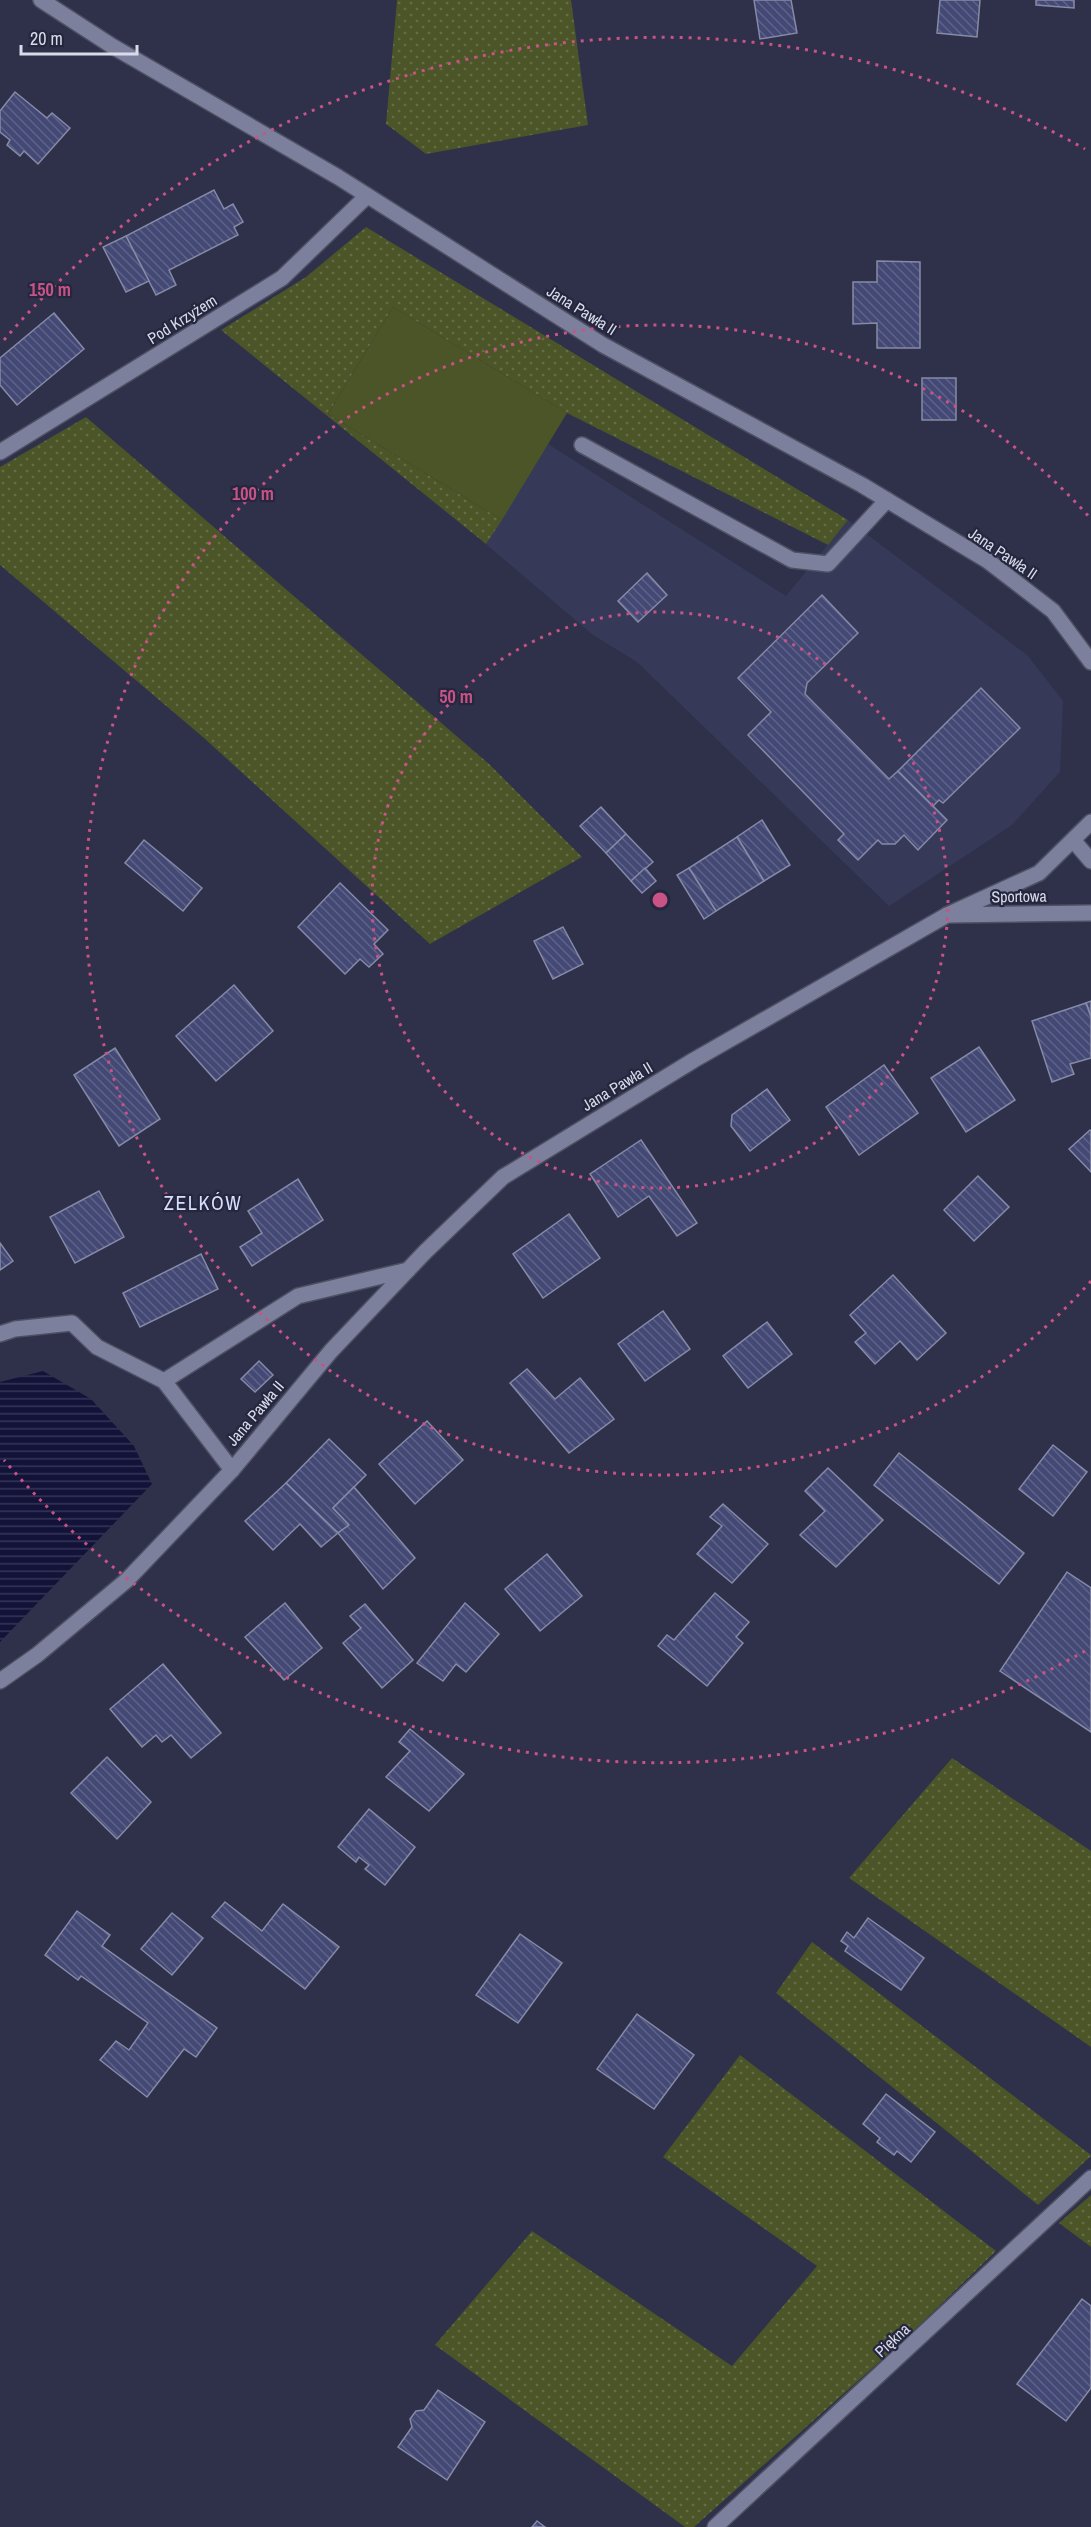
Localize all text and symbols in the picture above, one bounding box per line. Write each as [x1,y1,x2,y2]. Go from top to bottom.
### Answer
scale bar [21,18,136,56]
text: 20 m [30,26,63,51]
text: 150 m [29,277,71,302]
street label: Jana Pawła II [543,280,621,340]
street label: Pod Krzyżem [143,289,221,349]
text: 100 m [232,481,274,506]
street label: Jana Pawła II [964,522,1042,584]
text: 50 m [439,684,473,709]
street label: Sportowa [991,885,1048,907]
centre of rings [650,890,670,910]
street label: Jana Pawła II [578,1056,656,1116]
district label: ZELKÓW [164,1189,242,1216]
street label: Jana Pawła II [221,1376,289,1450]
street label: Piękna [870,2318,915,2362]

